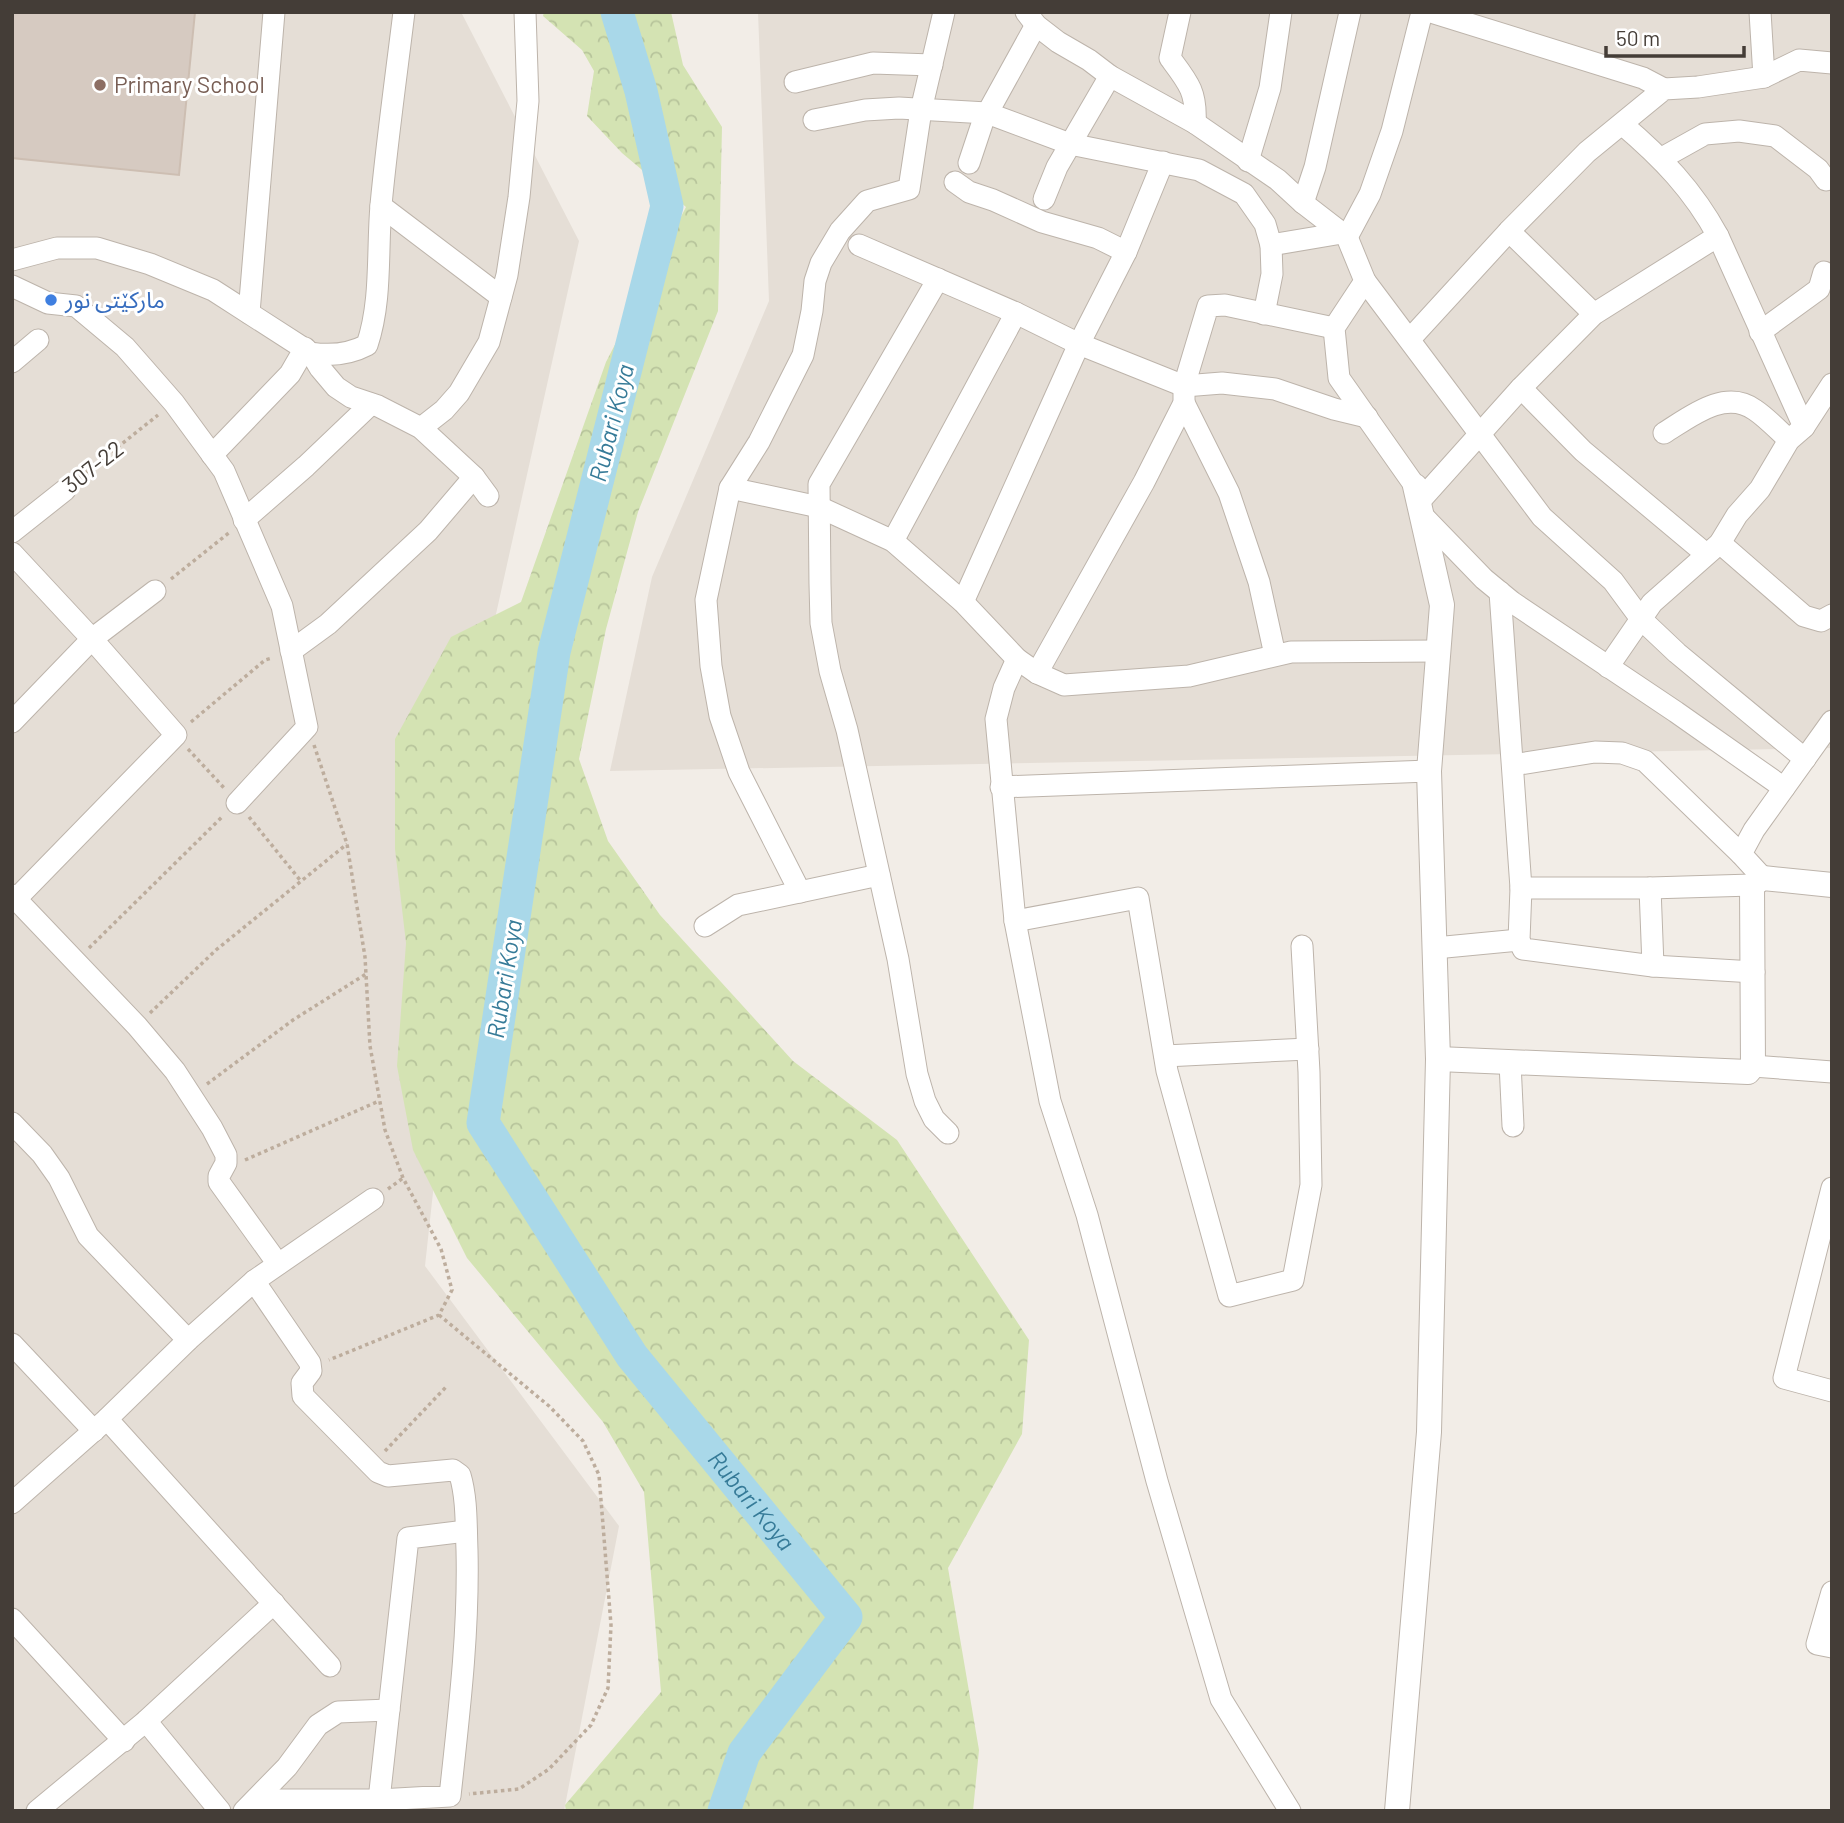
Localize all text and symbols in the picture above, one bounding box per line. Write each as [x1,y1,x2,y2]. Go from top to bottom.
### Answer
scale bar [1606,14,1744,58]
text: 50 m [1616,25,1660,50]
place label: Primary School [114,70,265,98]
marker: Primary School [92,77,108,93]
place label: مارکێتی نور [64,285,165,314]
marker: مارکێتی نور [43,292,59,308]
water label: Rubari Koya [582,361,639,484]
street label: 307-22 [56,434,128,499]
water label: Rubari Koya [480,917,527,1040]
water label: Rubari Koya [703,1444,801,1556]

